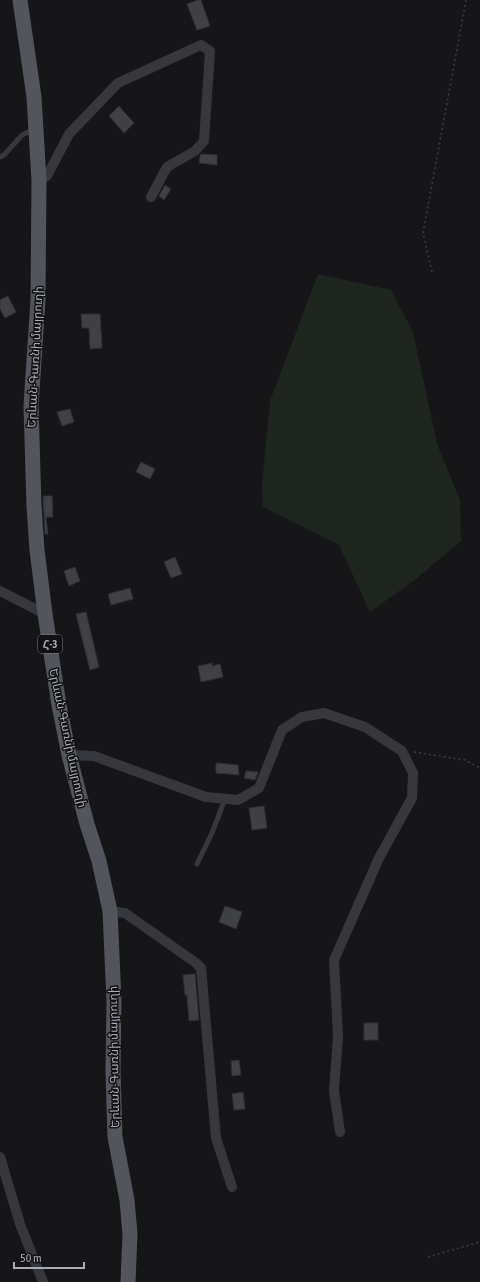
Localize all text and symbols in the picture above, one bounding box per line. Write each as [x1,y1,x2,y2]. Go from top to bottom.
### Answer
street label: Երևան-Գառնի մայրուղի [24,286,46,428]
road number: Հ-3 [38,635,62,653]
street label: Երևան-Գառնի մայրուղի [46,667,90,809]
street label: Երևան-Գառնի մայրուղի [106,986,122,1128]
scale bar [14,1244,84,1270]
text: 50 m [20,1251,42,1265]

